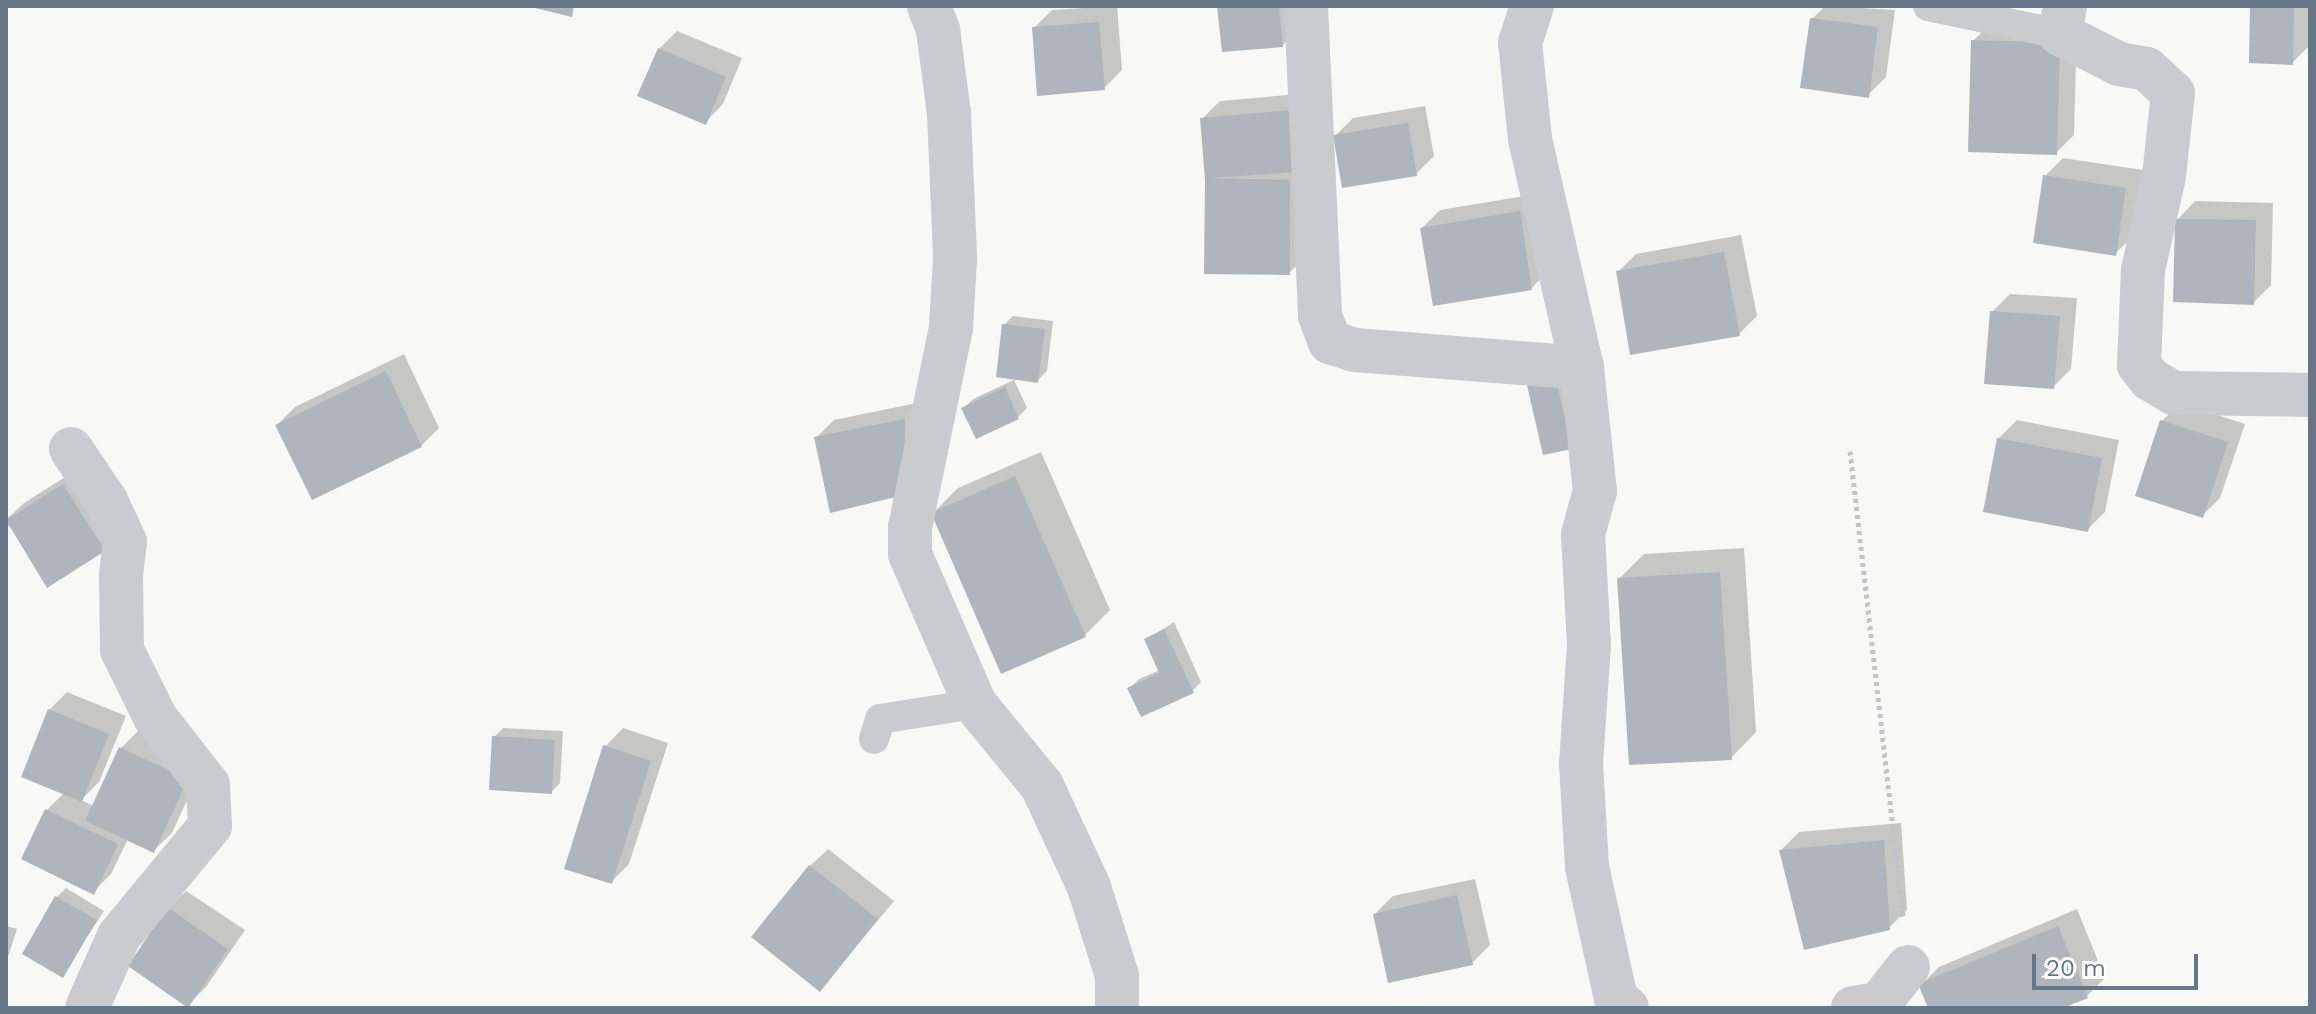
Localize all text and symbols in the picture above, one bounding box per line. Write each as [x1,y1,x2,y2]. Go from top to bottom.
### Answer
scale bar [2036,938,2202,988]
text: 20 m [2046,954,2106,982]

